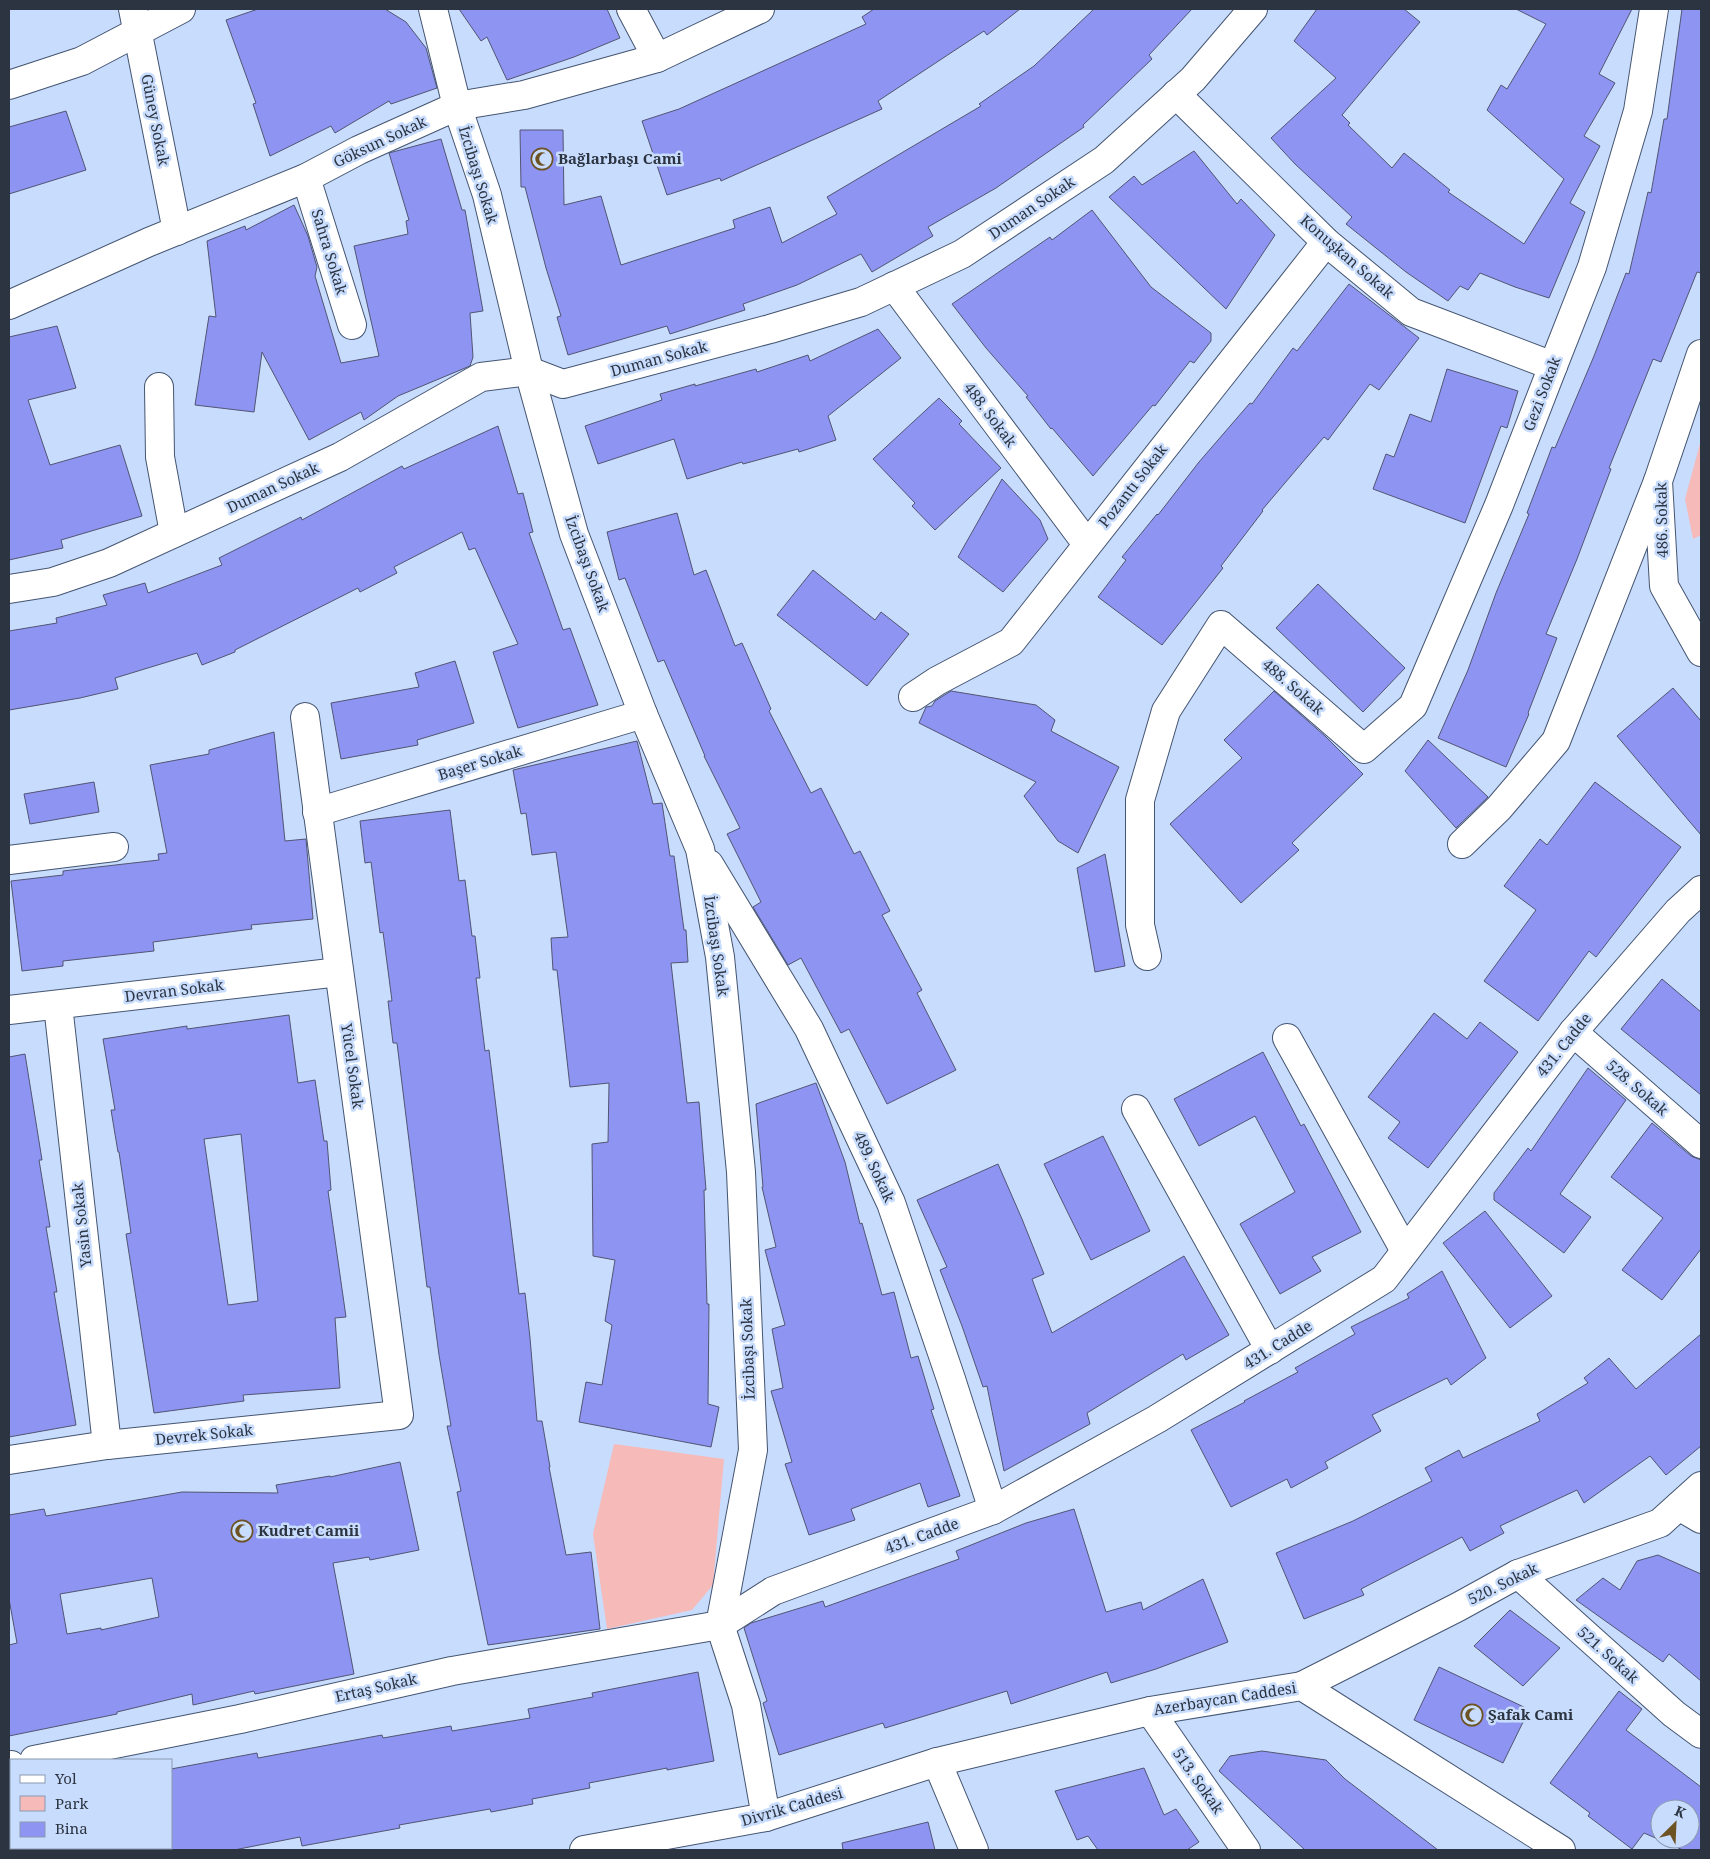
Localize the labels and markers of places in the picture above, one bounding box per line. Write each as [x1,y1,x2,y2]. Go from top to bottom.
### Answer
mosque icon: Bağlarbaşı Cami [530,147,554,171]
place label: Bağlarbaşı Cami [558,148,683,168]
mosque icon: Kudret Camii [230,1519,254,1543]
place label: Kudret Camii [258,1520,360,1540]
mosque icon: Şafak Cami [1460,1703,1484,1727]
place label: Şafak Cami [1488,1704,1574,1724]

